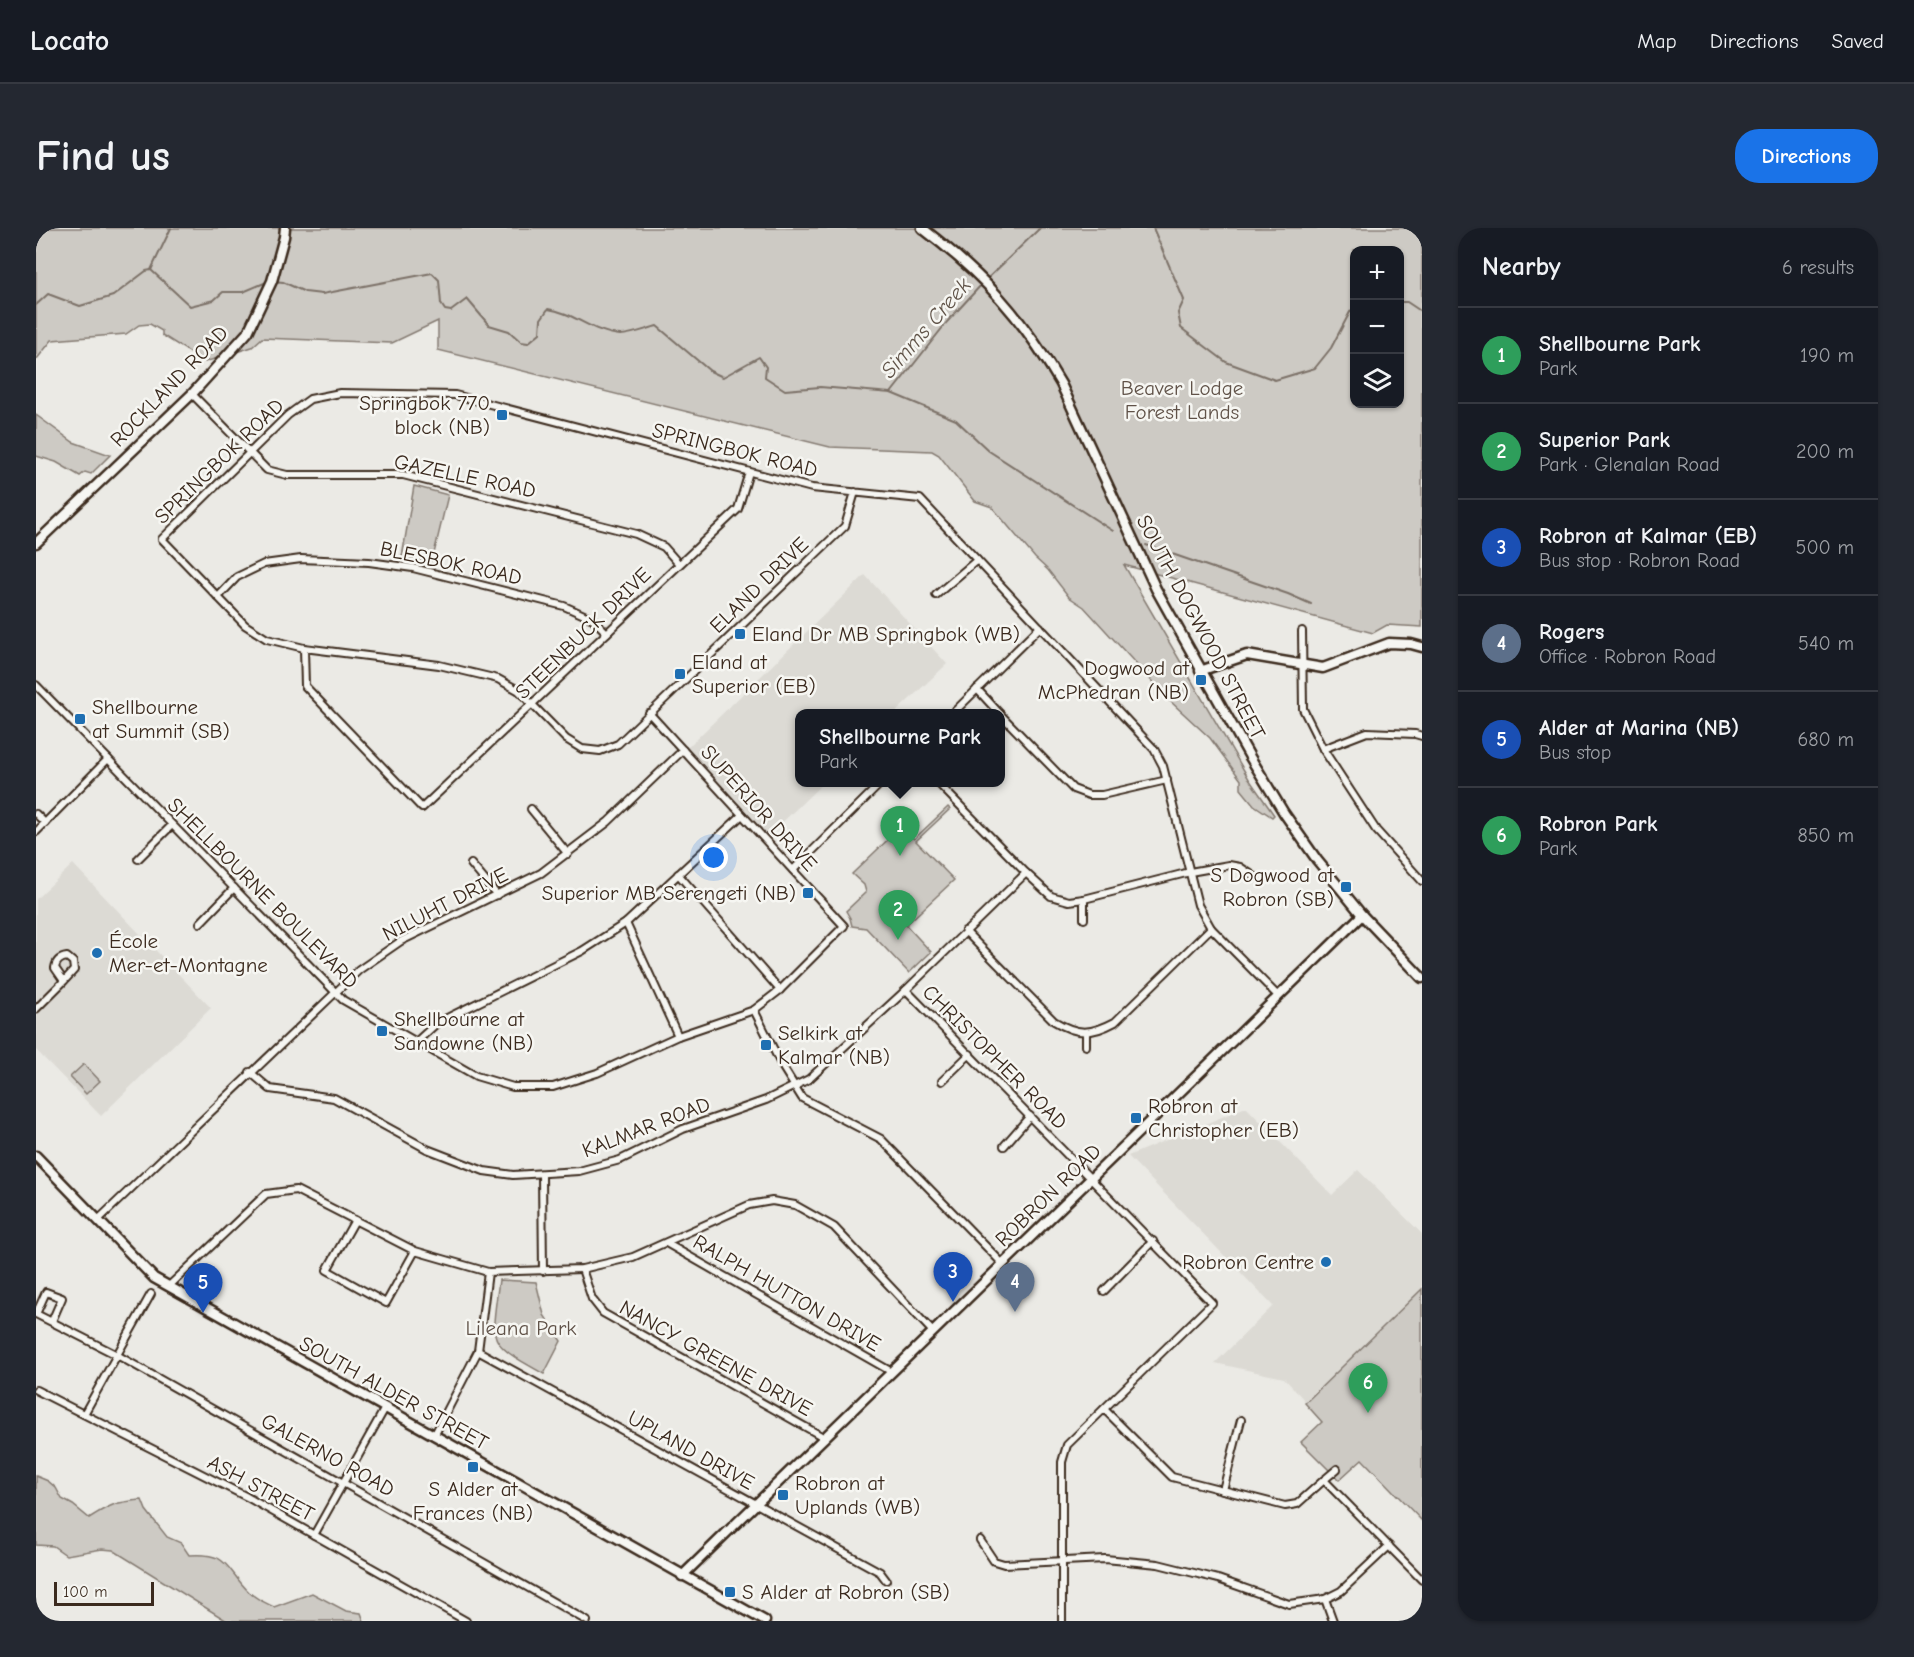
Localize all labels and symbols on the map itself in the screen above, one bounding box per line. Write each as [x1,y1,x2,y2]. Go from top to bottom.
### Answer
water label: Simms Creek [875,272,977,383]
street label: ROCKLAND ROAD [105,321,233,451]
park label: Beaver Lodge Forest Lands [1121,376,1243,424]
place label: Springbok 770 block (NB) [359,391,490,439]
street label: SPRINGBOK ROAD [150,393,288,529]
marker: Springbok 770 block (NB) [495,408,509,422]
street label: SPRINGBOK ROAD [650,418,820,482]
street label: GAZELLE ROAD [392,449,538,503]
street label: SOUTH DOGWOOD STREET [1132,511,1270,743]
street label: ELAND DRIVE [705,532,813,638]
street label: BLESBOK ROAD [378,536,524,590]
street label: STEENBUCK DRIVE [510,562,656,704]
place label: Eland Dr MB Springbok (WB) [752,622,1020,646]
marker: Eland Dr MB Springbok (WB) [733,627,747,641]
place label: Eland at Superior (EB) [692,650,816,698]
place label: Dogwood at McPhedran (NB) [1038,656,1190,704]
marker: Eland at Superior (EB) [673,667,687,681]
marker: Dogwood at McPhedran (NB) [1194,673,1208,687]
place label: Shellbourne at Summit (SB) [92,695,230,743]
marker: Shellbourne at Summit (SB) [73,712,87,726]
street label: SUPERIOR DRIVE [696,740,822,876]
street label: SHELLBOURNE BOULEVARD [163,793,363,993]
pin: 1 [880,806,920,856]
your location [699,843,728,872]
street label: NILUHT DRIVE [378,862,512,946]
place label: S Dogwood at Robron (SB) [1211,863,1335,911]
marker: S Dogwood at Robron (SB) [1339,880,1353,894]
place label: Superior MB Serengeti (NB) [542,881,796,905]
marker: Superior MB Serengeti (NB) [801,886,815,900]
pin: 2 [878,890,918,940]
place label: École Mer-et-Montagne [109,929,268,977]
marker: École Mer-et-Montagne [90,946,104,960]
street label: CHRISTOPHER ROAD [918,980,1072,1134]
place label: Shellbourne at Sandowne (NB) [394,1007,533,1055]
place label: Selkirk at Kalmar (NB) [778,1021,890,1069]
marker: Shellbourne at Sandowne (NB) [375,1024,389,1038]
marker: Selkirk at Kalmar (NB) [759,1038,773,1052]
street label: KALMAR ROAD [579,1092,713,1162]
place label: Robron at Christopher (EB) [1148,1094,1299,1142]
marker: Robron at Christopher (EB) [1129,1111,1143,1125]
street label: ROBRON ROAD [990,1139,1106,1251]
street label: RALPH HUTTON DRIVE [689,1230,885,1356]
place label: Robron Centre [1182,1250,1314,1274]
pin: 3 [934,1252,972,1302]
marker: Robron Centre [1319,1255,1333,1269]
pin: 4 [996,1262,1034,1312]
pin: 5 [184,1264,222,1313]
street label: NANCY GREENE DRIVE [616,1295,816,1421]
park label: Lileana Park [466,1316,576,1340]
street label: SOUTH ALDER STREET [295,1331,493,1455]
pin: 6 [1348,1364,1388,1413]
street label: UPLAND DRIVE [624,1405,758,1495]
street label: GALERNO ROAD [257,1408,399,1502]
street label: ASH STREET [204,1450,318,1526]
marker: S Alder at Frances (NB) [466,1460,480,1474]
place label: Robron at Uplands (WB) [795,1471,920,1519]
place label: S Alder at Frances (NB) [413,1477,533,1525]
marker: Robron at Uplands (WB) [776,1488,790,1502]
scale bar [54,1579,154,1606]
place label: S Alder at Robron (SB) [742,1580,950,1604]
marker: S Alder at Robron (SB) [723,1585,737,1599]

